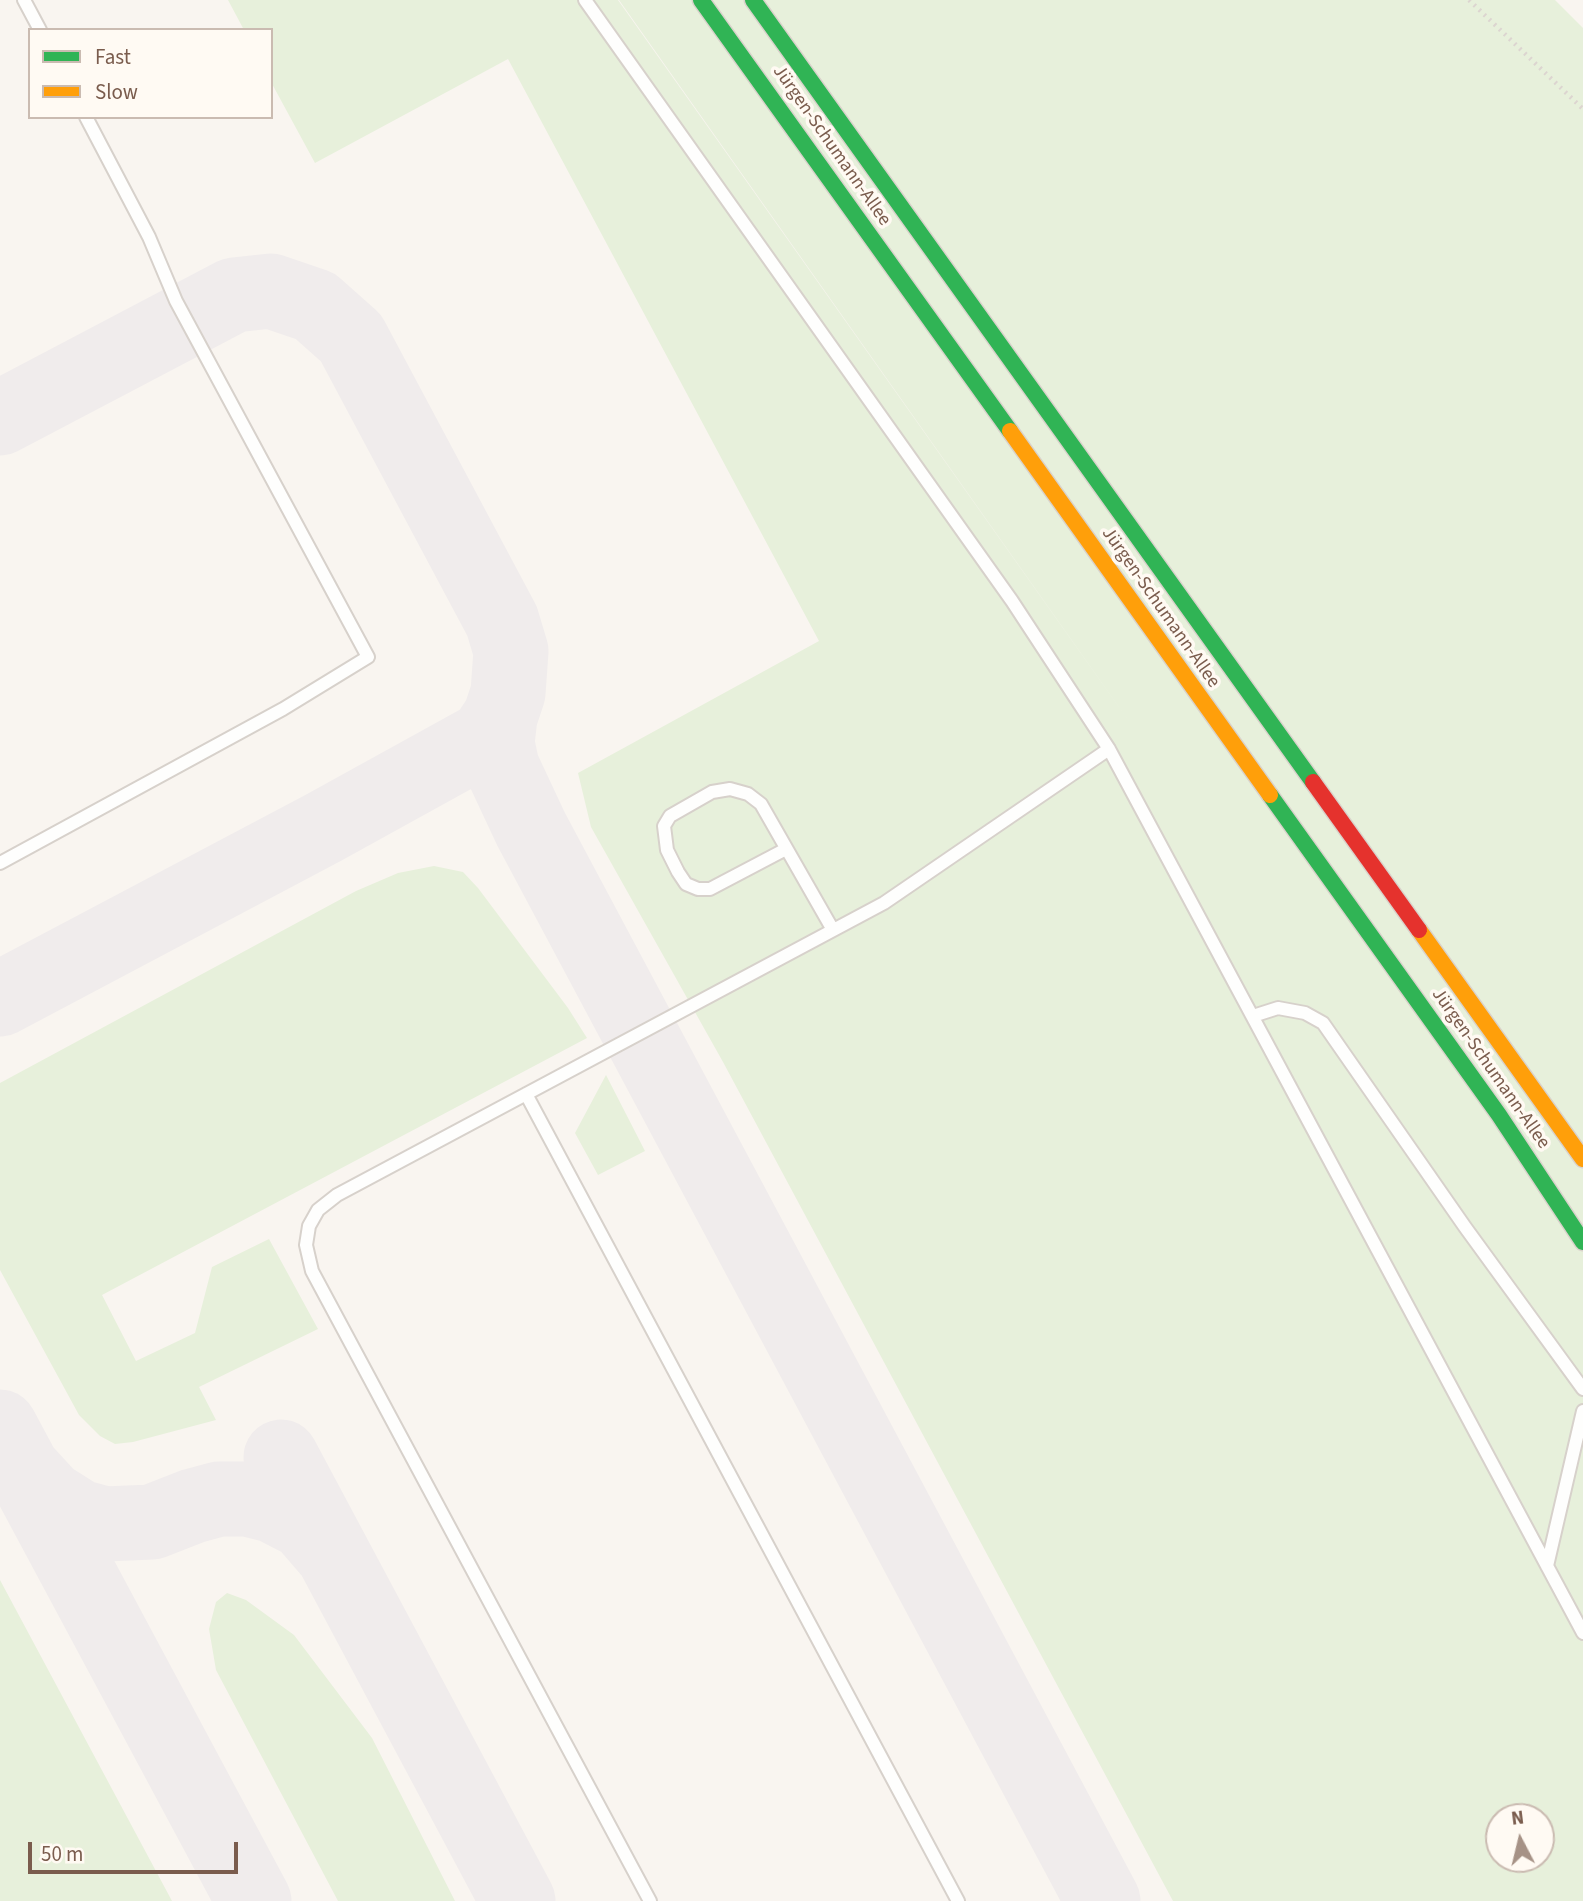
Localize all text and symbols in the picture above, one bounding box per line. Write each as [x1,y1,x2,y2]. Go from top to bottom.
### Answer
legend [28,28,273,119]
text: Fast [95,42,131,72]
street label: Jürgen-Schumann-Allee [767,61,895,231]
text: Slow [95,77,138,107]
street label: Jürgen-Schumann-Allee [1096,523,1224,693]
street label: Jürgen-Schumann-Allee [1426,984,1554,1154]
north arrow [1485,1803,1555,1873]
text: N [1510,1804,1526,1833]
scale bar [32,1828,242,1872]
text: 50 m [41,1839,83,1869]

